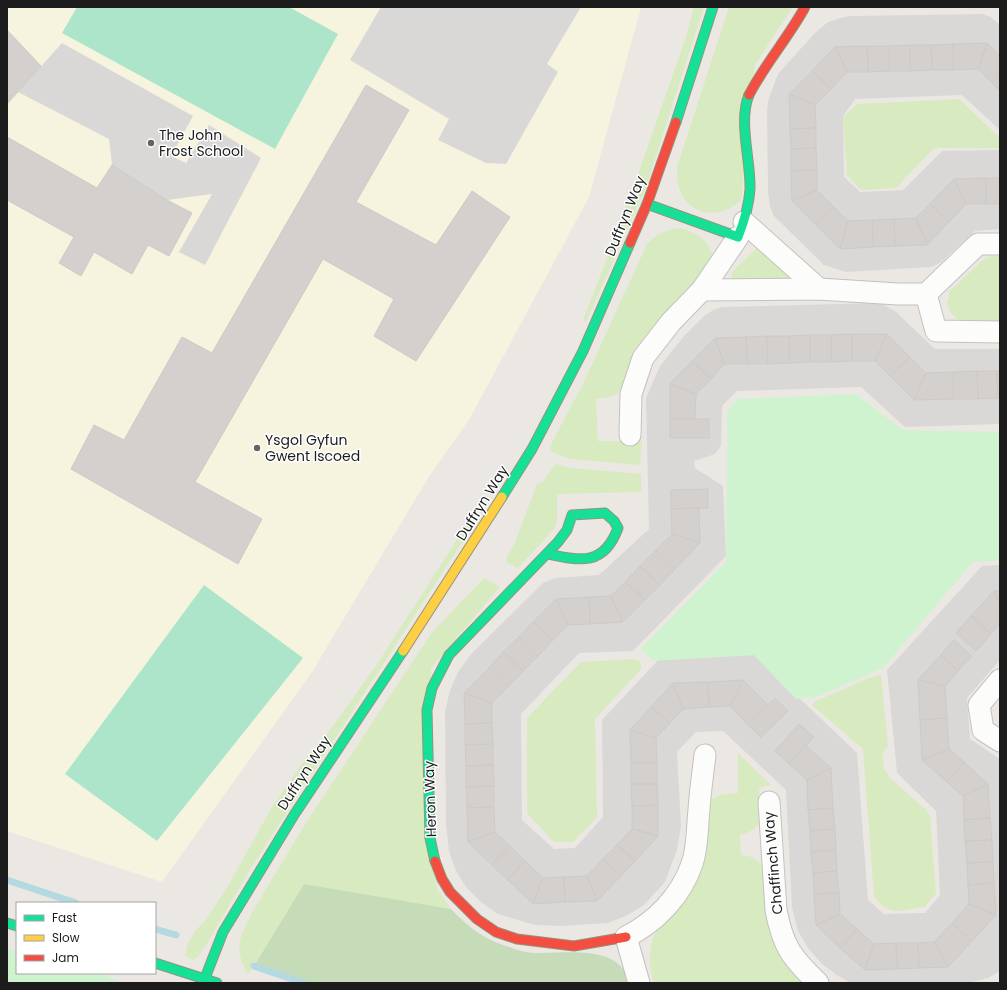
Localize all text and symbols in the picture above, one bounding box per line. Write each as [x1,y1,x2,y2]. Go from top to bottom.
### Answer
place label: The John Frost School [159,125,243,161]
marker: The John Frost School [146,138,156,148]
street label: Duffryn Way [600,173,650,259]
place label: Ysgol Gyfun Gwent Iscoed [265,430,360,466]
marker: Ysgol Gyfun Gwent Iscoed [252,443,262,453]
street label: Duffryn Way [451,462,513,544]
street label: Duffryn Way [272,732,336,814]
street label: Heron Way [419,760,441,837]
street label: Chaffinch Way [759,811,787,915]
legend [16,902,156,974]
text: Fast [52,909,77,926]
text: Slow [52,929,80,946]
text: Jam [52,949,79,966]

